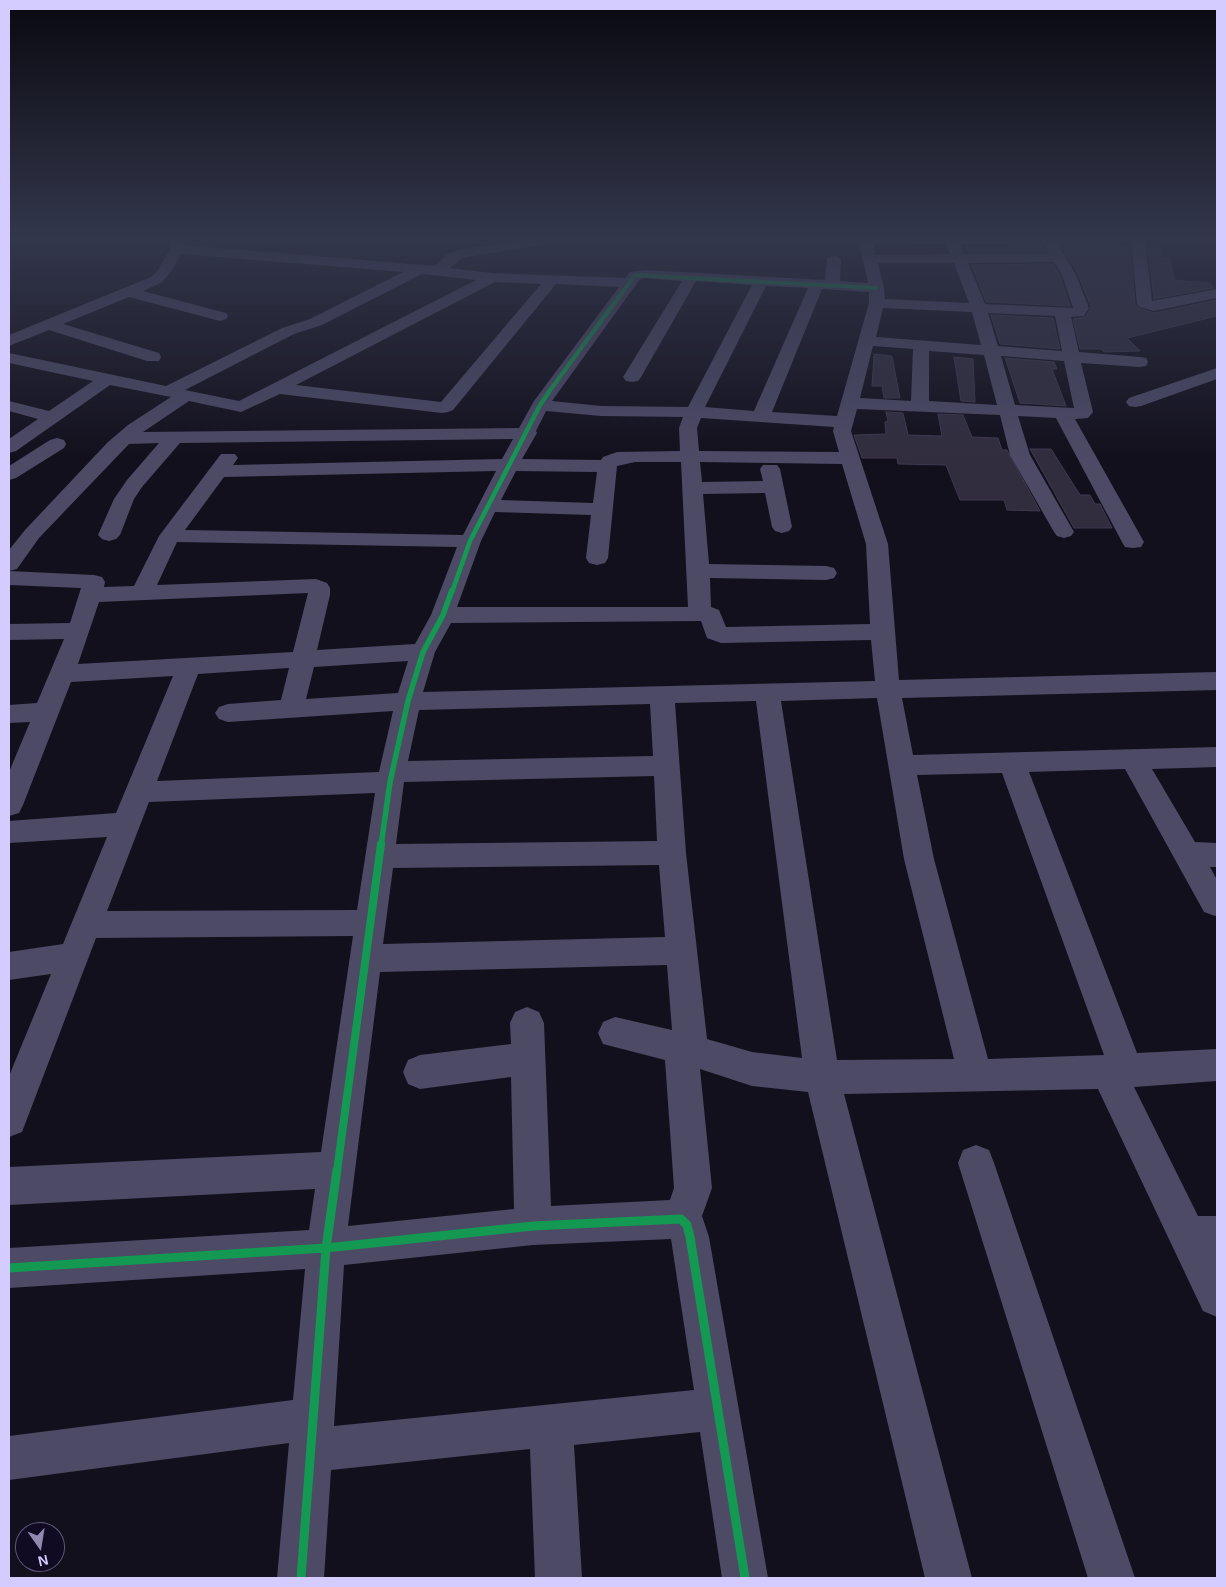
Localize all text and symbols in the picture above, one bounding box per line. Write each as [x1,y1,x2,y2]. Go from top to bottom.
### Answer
north arrow [15,1522,65,1572]
text: N [36,1552,50,1570]

